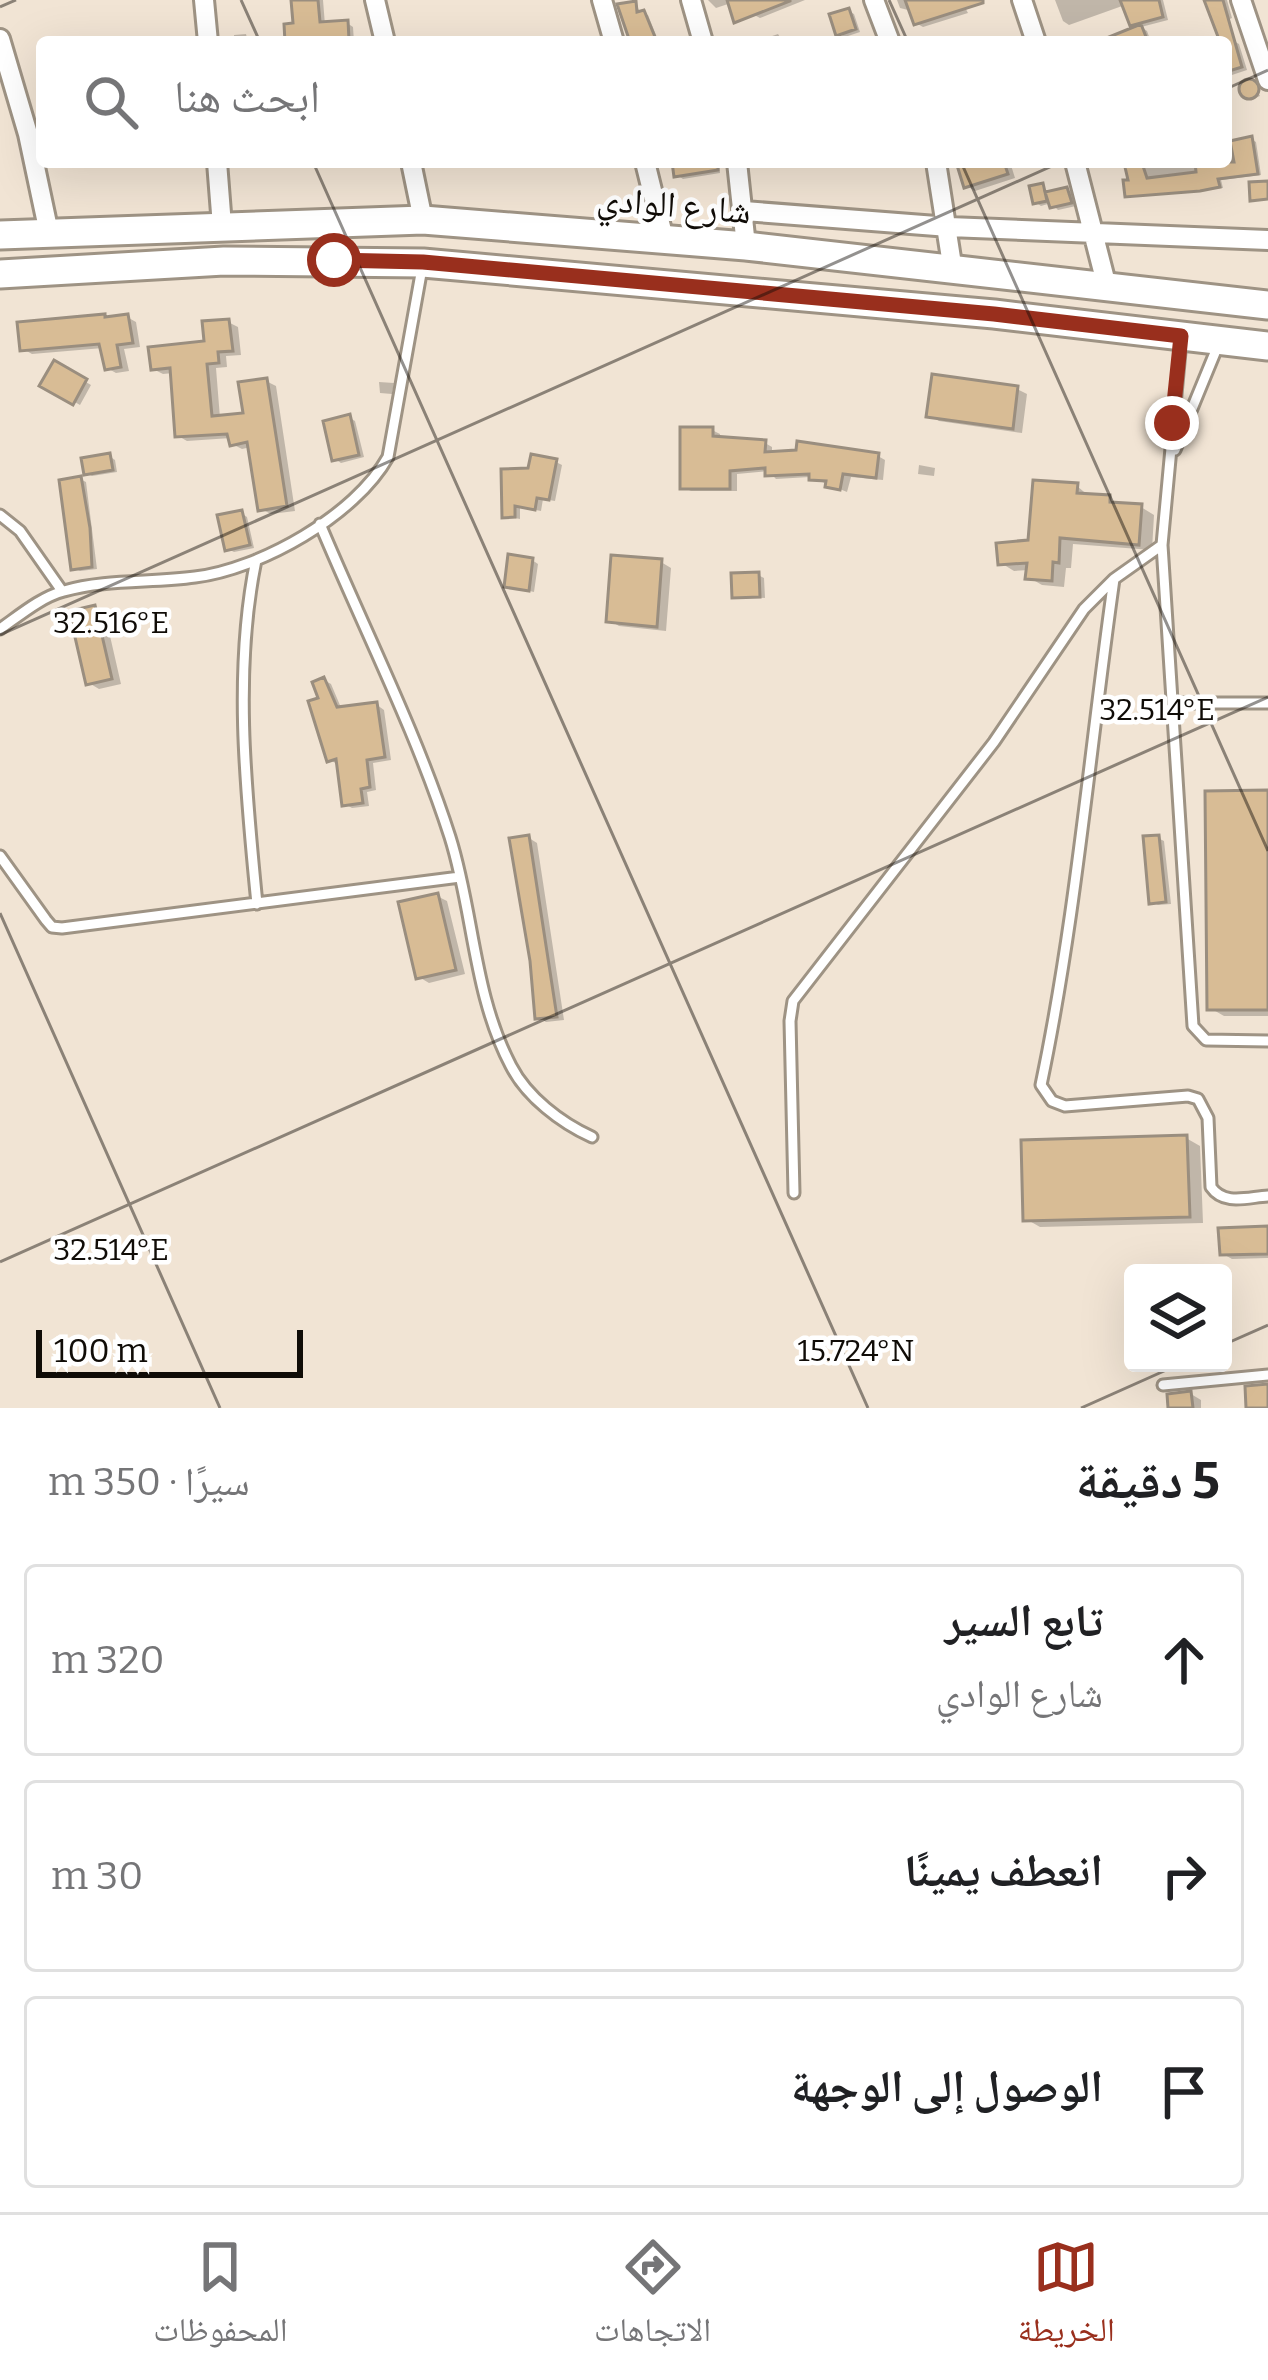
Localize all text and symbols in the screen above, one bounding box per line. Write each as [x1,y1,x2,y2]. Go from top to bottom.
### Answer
search box [36,36,1232,168]
icon: search [78,69,144,135]
text: ابحث هنا [174,70,320,124]
street label: شارع الوادي [595,176,753,240]
route start [307,233,361,287]
route end [1145,396,1199,450]
text: 32.516°E [53,605,169,641]
text: 32.514°E [1099,692,1215,728]
text: 32.514°E [53,1232,169,1268]
map controls [1124,1264,1232,1372]
button: layers [1124,1264,1232,1372]
scale bar [36,1324,303,1377]
text: 100 m [54,1331,148,1371]
text: 15.724°N [798,1333,914,1369]
text: 5 دقيقة [1076,1450,1220,1512]
text: سيرًا · 350 m [48,1459,250,1505]
text: تابع السير [945,1594,1103,1648]
icon: ahead [1151,1627,1217,1693]
text: 320 m [51,1637,164,1683]
text: شارع الوادي [936,1671,1103,1717]
icon: right [1151,1843,1217,1909]
text: انعطف يمينًا [904,1844,1103,1898]
text: 30 m [51,1853,143,1899]
icon: arrive [1151,2059,1217,2125]
text: الوصول إلى الوجهة [791,2060,1103,2114]
tab: المحفوظات [153,2234,288,2362]
tab: الاتجاهات [594,2234,711,2362]
tab: الخريطة [1018,2234,1115,2362]

